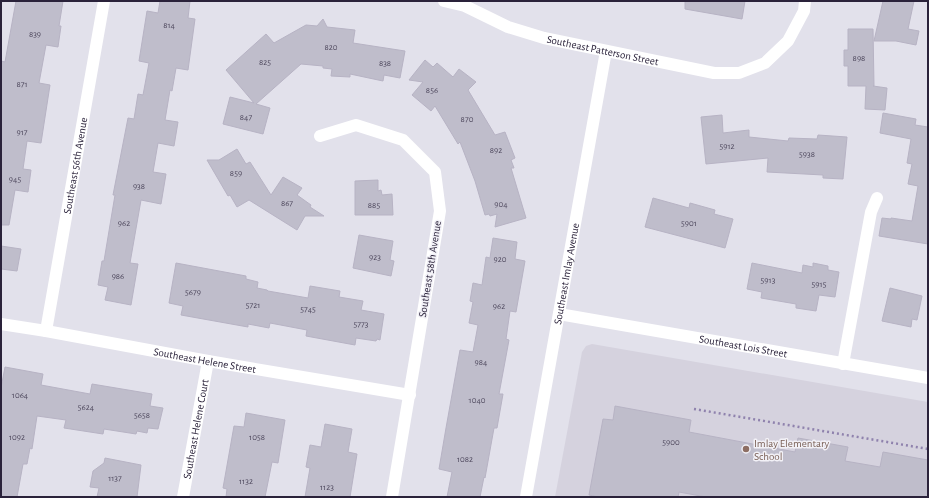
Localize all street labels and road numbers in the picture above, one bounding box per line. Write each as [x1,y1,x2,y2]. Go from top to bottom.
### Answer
street label: Southeast Patterson Street [546,33,660,67]
street label: Southeast 56th Avenue [61,116,89,215]
street label: Southeast 58th Avenue [417,220,443,318]
street label: Southeast Imlay Avenue [552,222,581,325]
street label: Southeast Lois Street [698,333,789,359]
street label: Southeast Helene Street [153,346,257,375]
street label: Southeast Helene Court [181,378,210,480]

